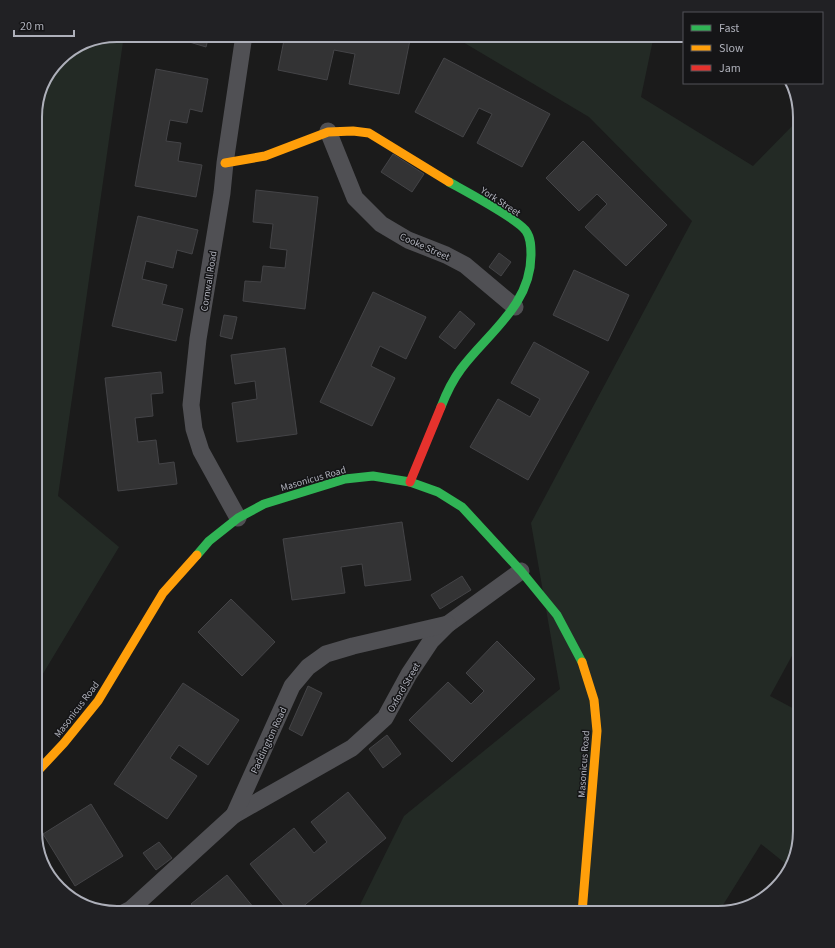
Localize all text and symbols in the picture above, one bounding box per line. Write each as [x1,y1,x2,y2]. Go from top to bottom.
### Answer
scale bar [14,12,74,38]
legend [683,12,823,84]
text: 20 m [20,18,44,35]
text: Fast [719,20,739,37]
text: Slow [719,40,744,57]
text: Jam [719,60,741,77]
street label: York Street [477,183,524,220]
street label: Cooke Street [397,230,452,264]
street label: Cornwall Road [197,250,221,312]
street label: Masonicus Road [279,463,348,495]
street label: Oxford Street [384,660,424,715]
street label: Masonicus Road [51,678,103,741]
street label: Paddington Road [247,705,290,776]
street label: Masonicus Road [575,730,593,798]

